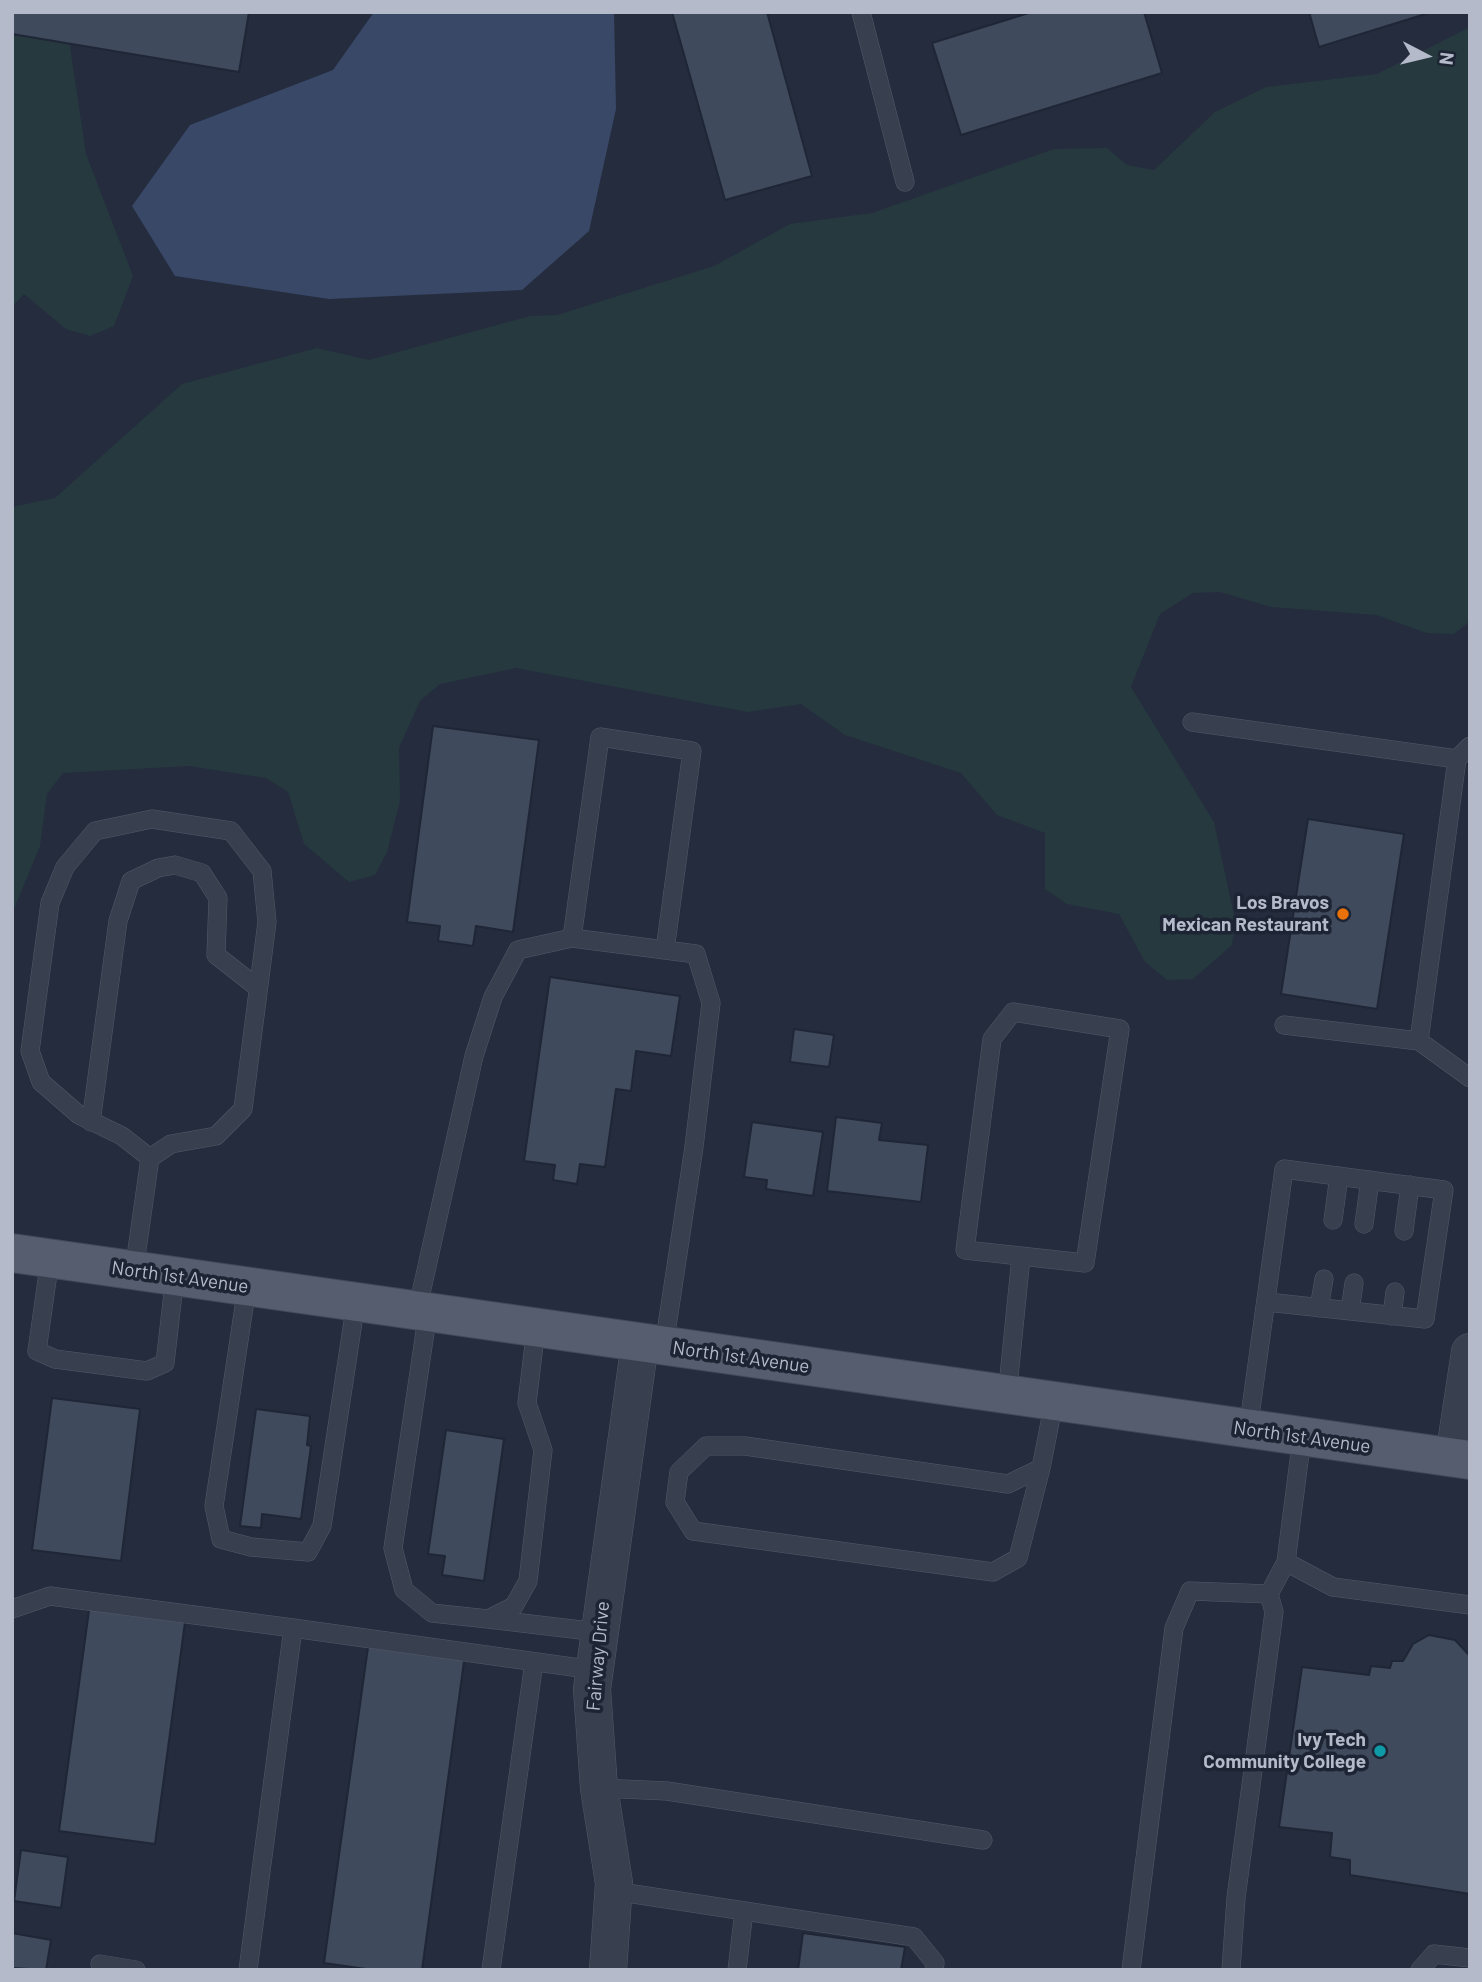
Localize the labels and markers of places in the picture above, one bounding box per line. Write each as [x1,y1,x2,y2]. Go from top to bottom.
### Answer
place label: Los Bravos Mexican Restaurant [1162,892,1329,936]
marker: Los Bravos Mexican Restaurant [1335,906,1351,922]
place label: Ivy Tech Community College [1203,1729,1366,1773]
marker: Ivy Tech Community College [1372,1743,1388,1759]

